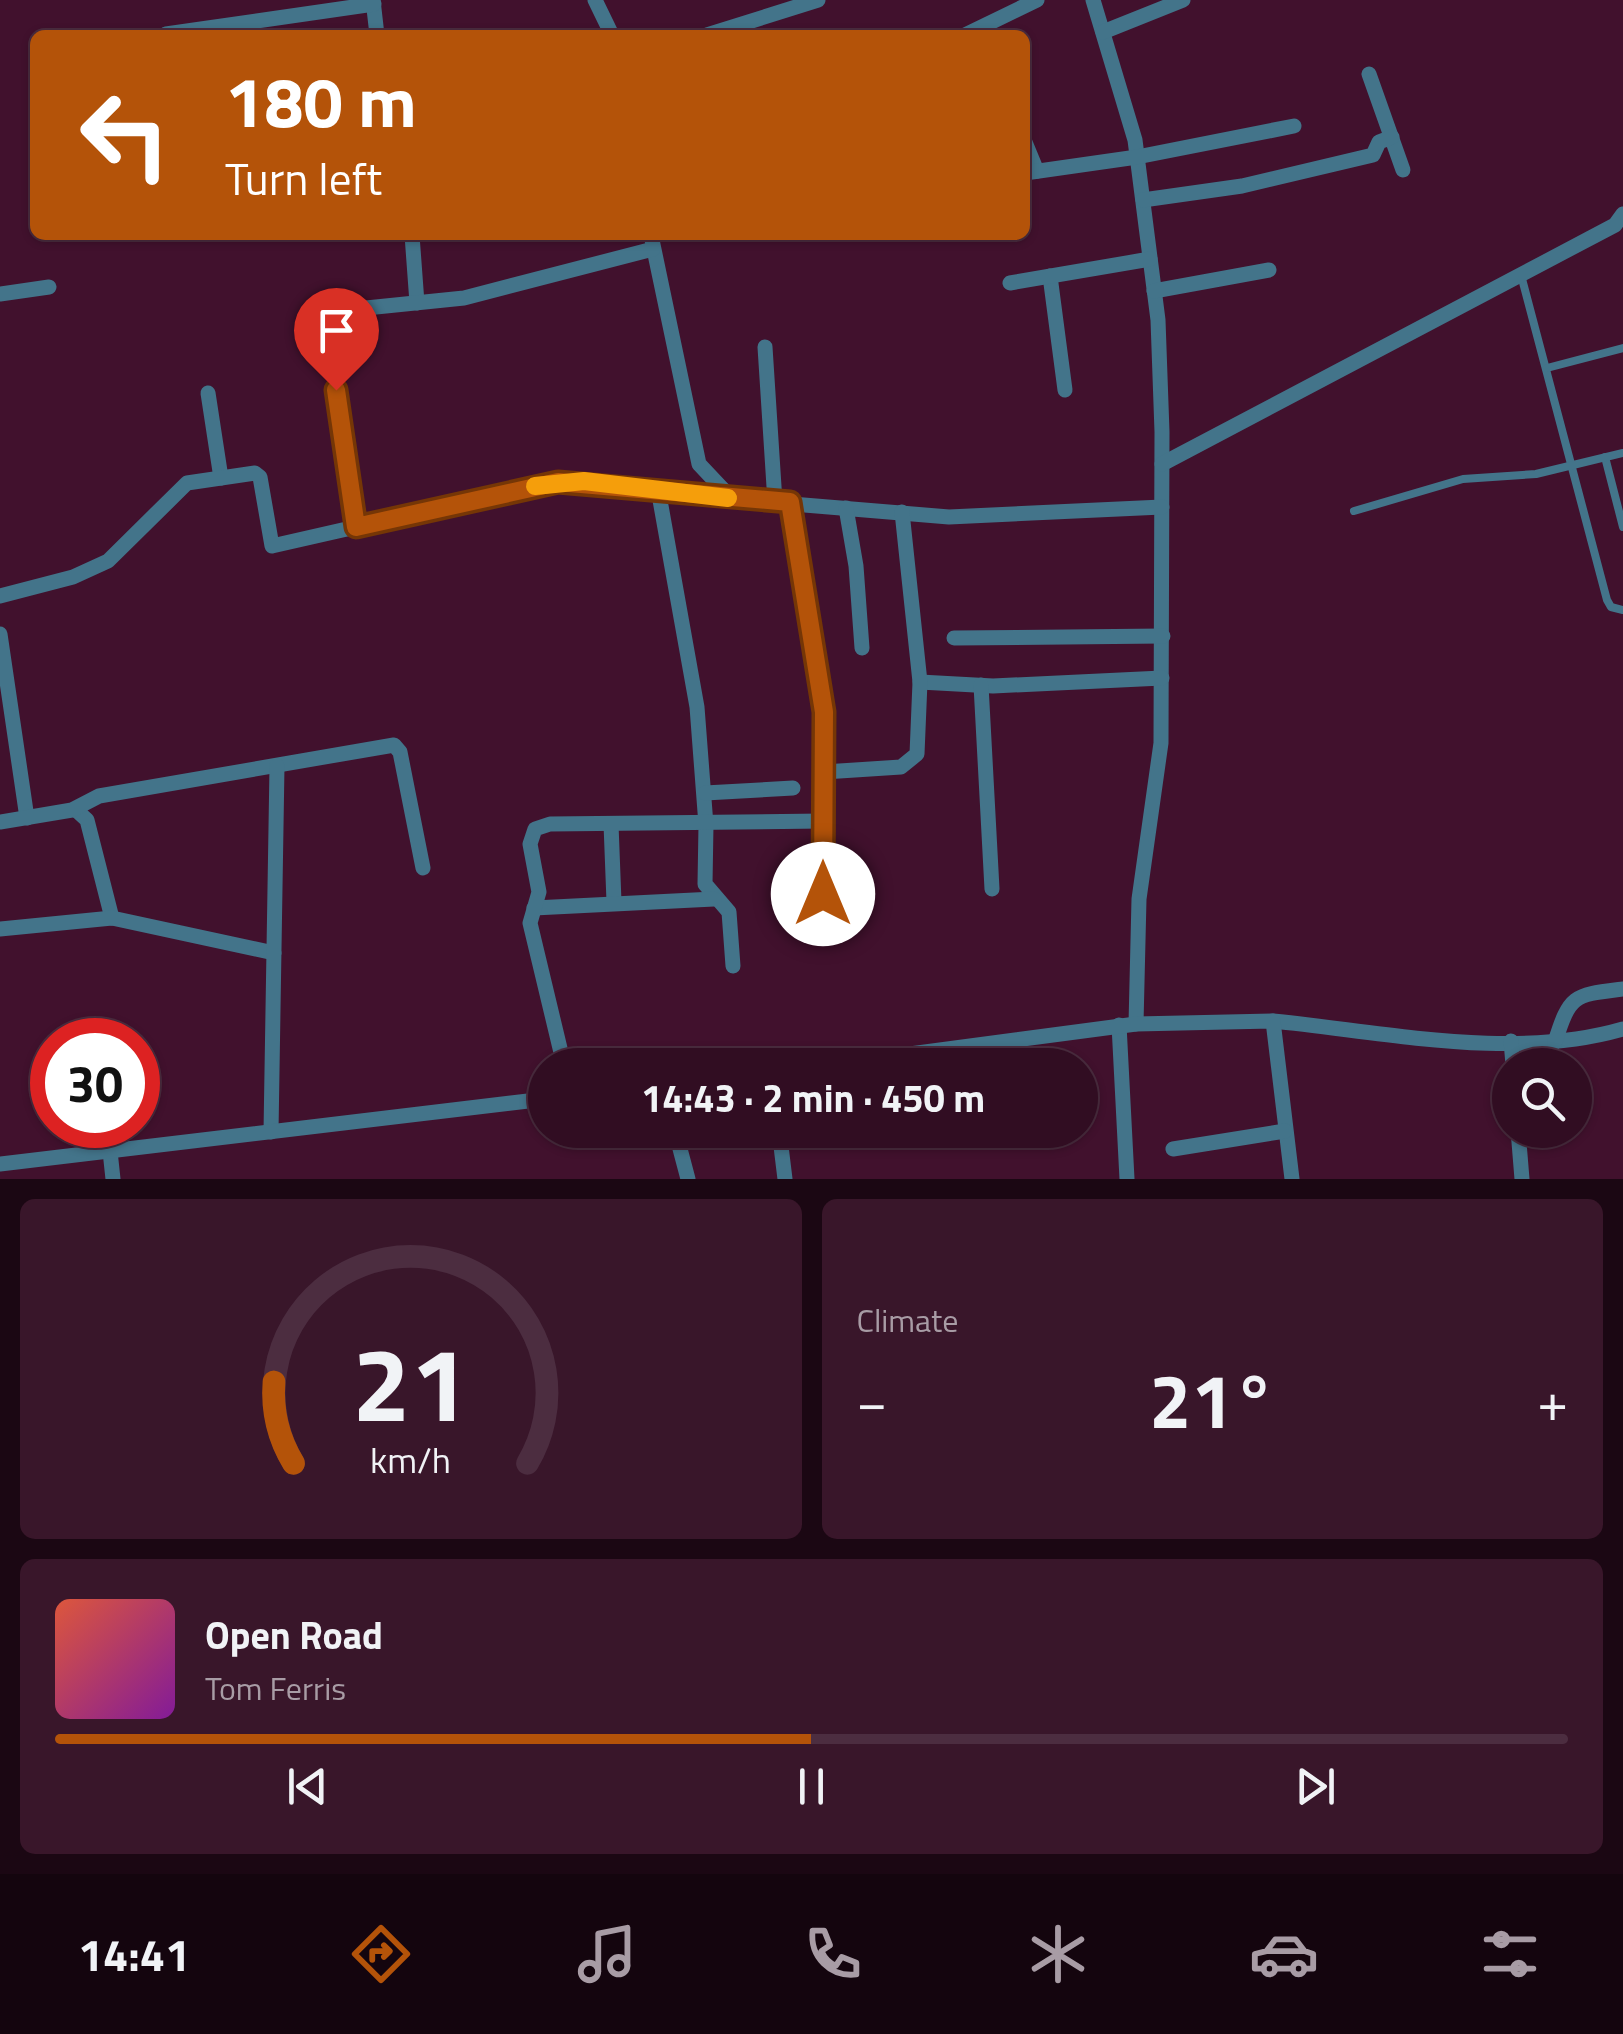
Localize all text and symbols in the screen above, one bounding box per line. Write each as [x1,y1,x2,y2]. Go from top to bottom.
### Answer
text: 180 m [225,48,417,154]
icon: left [60,70,190,200]
text: Turn left [225,144,382,212]
pin [294,288,379,391]
icon: arrive [309,303,364,358]
position arrow [771,842,875,946]
speed limit sign: 30 [30,1018,160,1148]
map controls [1492,1048,1592,1148]
button: search [1492,1048,1592,1148]
text: 14:43 · 2 min · 450 m [641,1069,985,1127]
text: Climate [857,1296,958,1344]
text: 21 [353,1303,469,1461]
text: 21° [1149,1343,1275,1457]
text: − [857,1359,887,1442]
text: + [1537,1359,1568,1442]
text: km/h [370,1432,451,1487]
text: Open Road [205,1606,383,1664]
text: Tom Ferris [205,1664,346,1712]
icon: previous [280,1759,335,1814]
icon: pause [784,1759,839,1814]
icon: next [1288,1759,1343,1814]
icon: directions [346,1919,416,1989]
icon: music [572,1919,642,1989]
icon: phone [798,1919,868,1989]
icon: climate [1023,1919,1093,1989]
icon: car [1249,1919,1319,1989]
icon: filters [1475,1919,1545,1989]
text: 14:41 [78,1920,190,1988]

